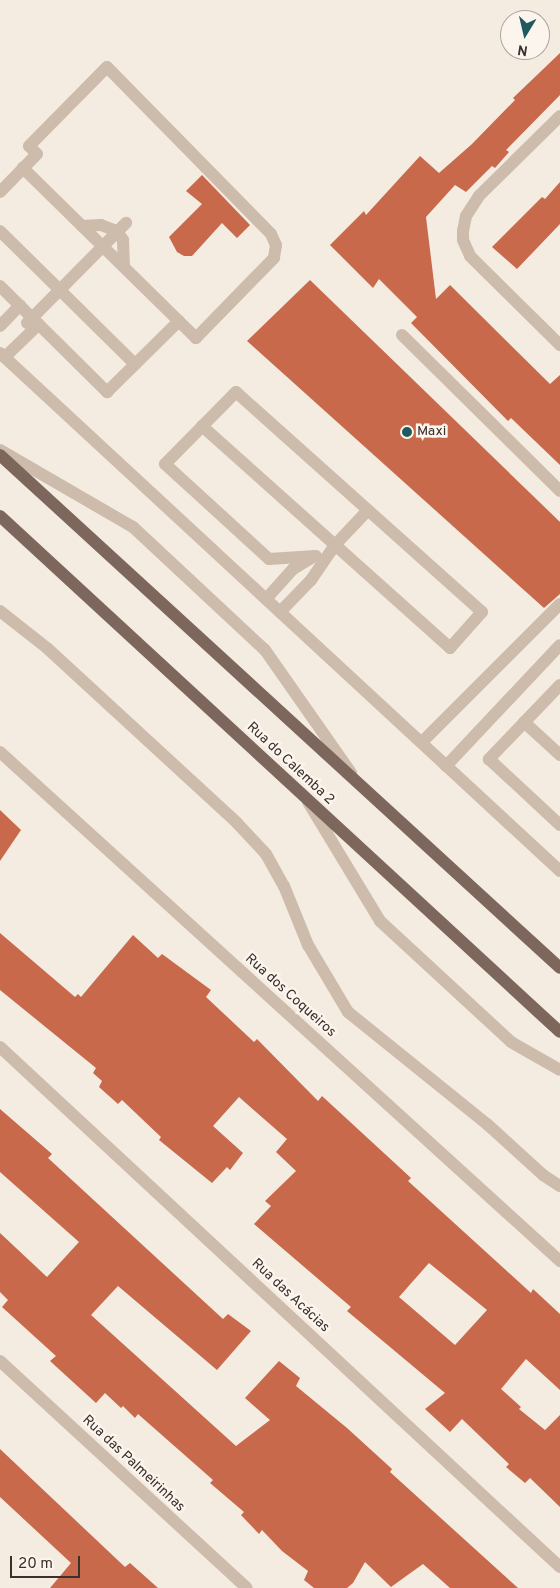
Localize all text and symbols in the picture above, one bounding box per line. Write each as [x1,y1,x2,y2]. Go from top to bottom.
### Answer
north arrow [500,10,550,60]
text: N [516,40,529,59]
place label: Maxi [417,424,446,440]
marker: Maxi [401,426,413,438]
street label: Rua do Calemba 2 [243,719,337,809]
street label: Rua dos Coqueiros [241,951,339,1041]
street label: Rua das Acácias [247,1255,333,1337]
street label: Rua das Palmeirinhas [78,1412,188,1516]
scale bar [12,1546,82,1578]
text: 20 m [18,1555,53,1574]

